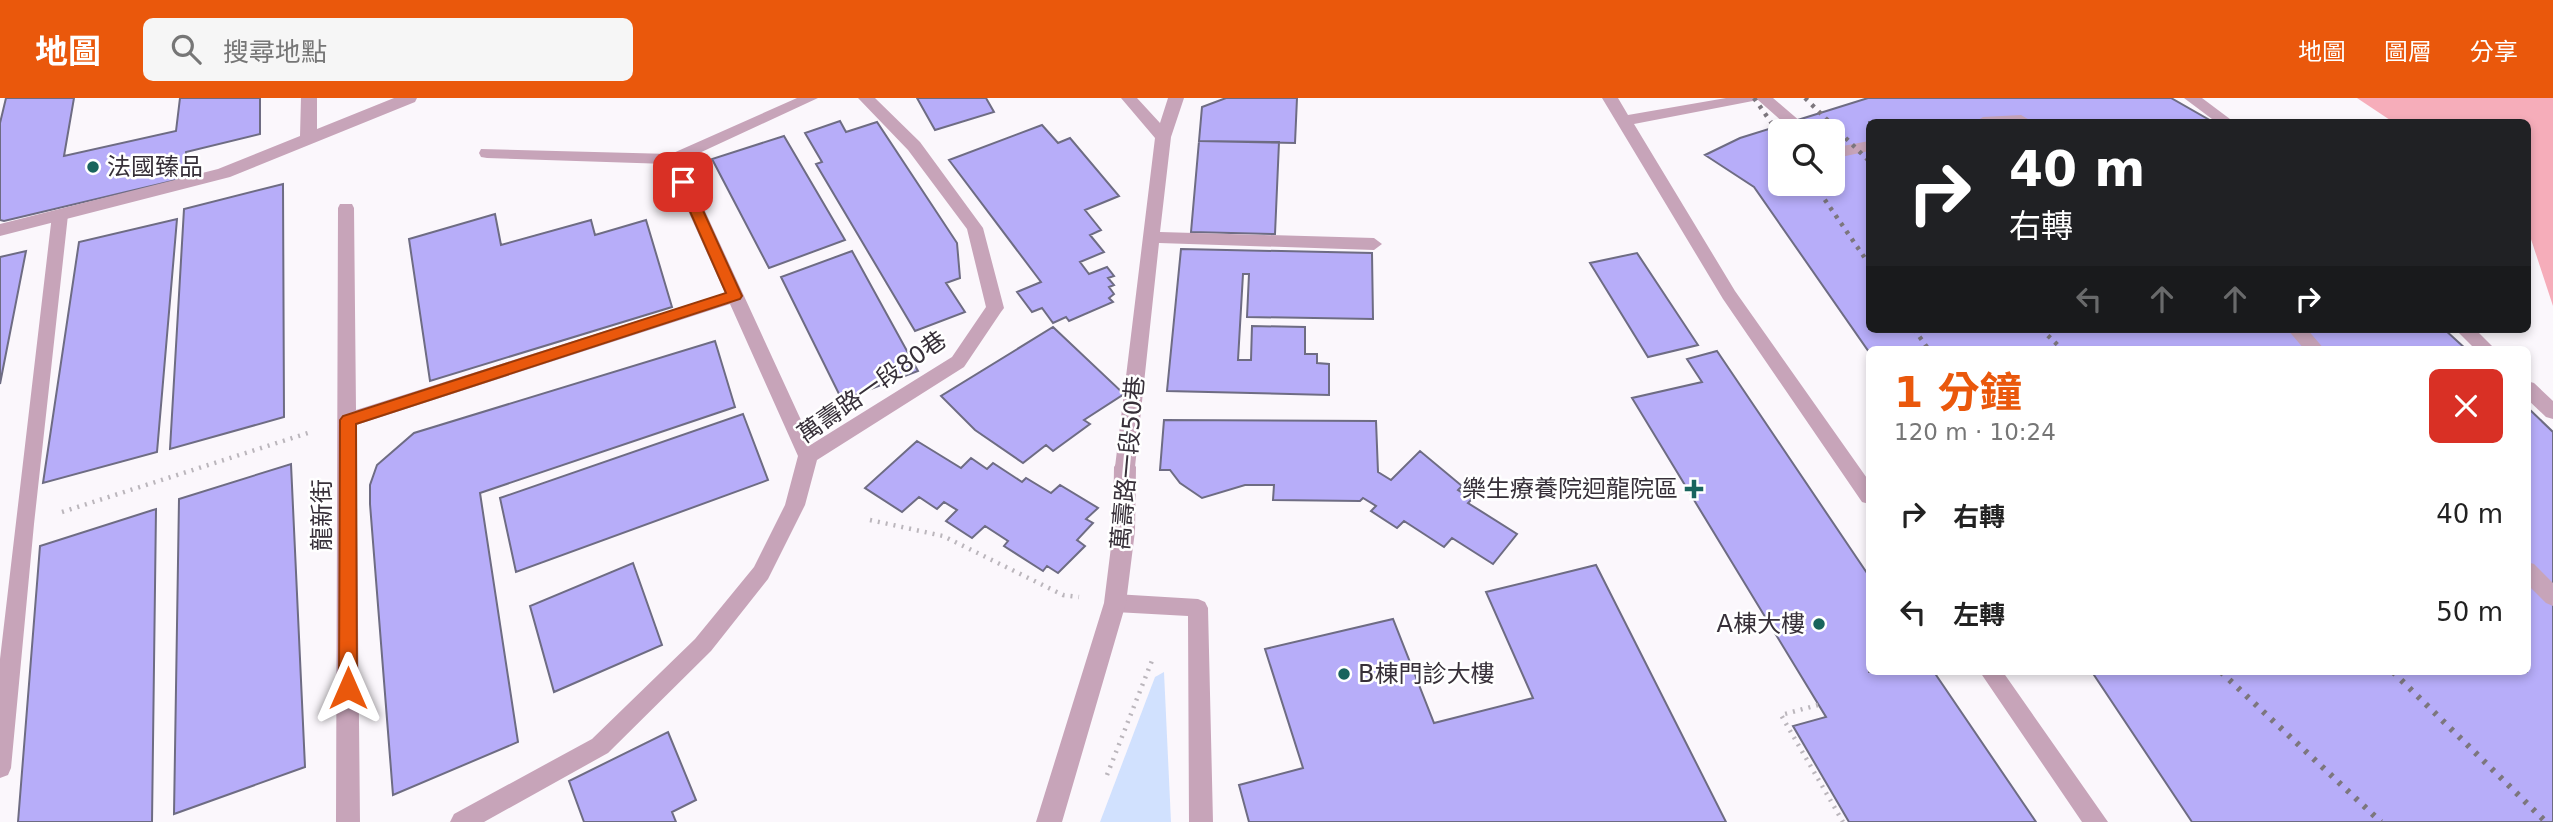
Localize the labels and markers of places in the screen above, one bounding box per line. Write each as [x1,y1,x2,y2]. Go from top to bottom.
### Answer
pin [653,152,713,212]
place label: 法國臻品 [107,153,203,181]
marker: 法國臻品 [85,159,101,175]
place label: 樂生療養院迴龍院區 [1462,475,1678,503]
marker: 樂生療養院迴龍院區 [1684,479,1704,499]
place label: A棟大樓 [1717,610,1805,638]
marker: A棟大樓 [1811,616,1827,632]
place label: B棟門診大樓 [1358,660,1494,688]
marker: B棟門診大樓 [1336,666,1352,682]

